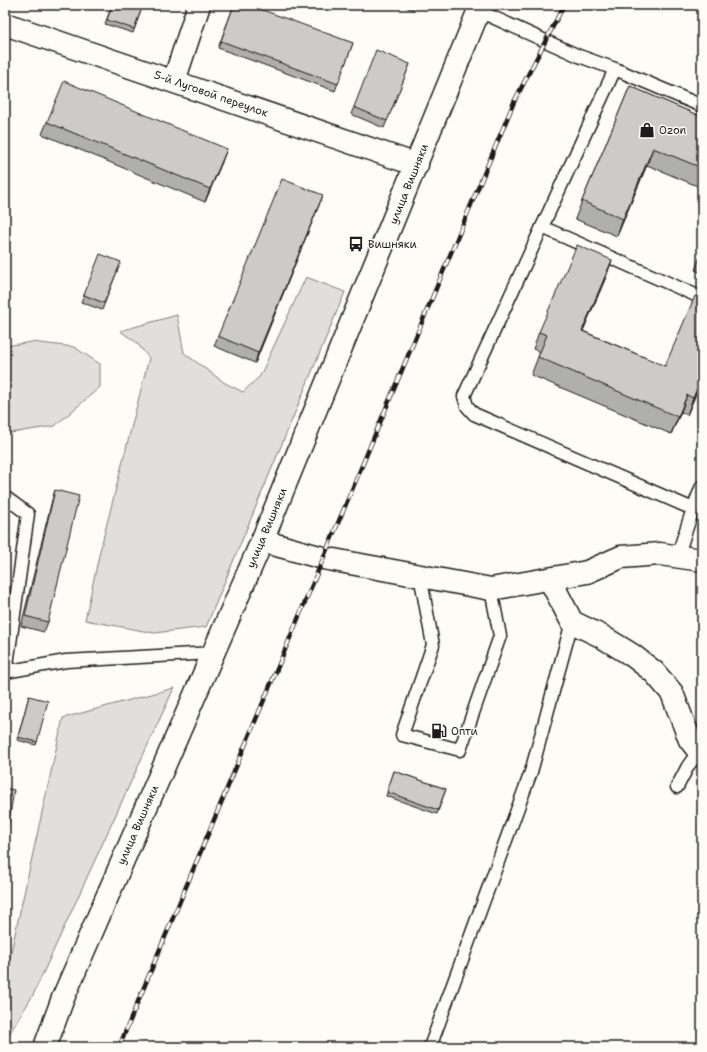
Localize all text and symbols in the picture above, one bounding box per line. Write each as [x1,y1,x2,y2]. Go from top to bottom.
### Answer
street label: 5-й Луговой переулок [152,67,270,121]
shop icon: Ozon [638,121,656,139]
place label: Ozon [659,123,687,138]
street label: улица Вишняки [386,142,432,226]
bus stop icon: Вишняки [347,235,365,253]
place label: Вишняки [368,237,417,252]
street label: улица Вишняки [243,486,291,570]
fuel station icon: Опти [430,722,448,740]
place label: Опти [451,724,478,739]
street label: улица Вишняки [114,783,162,867]

